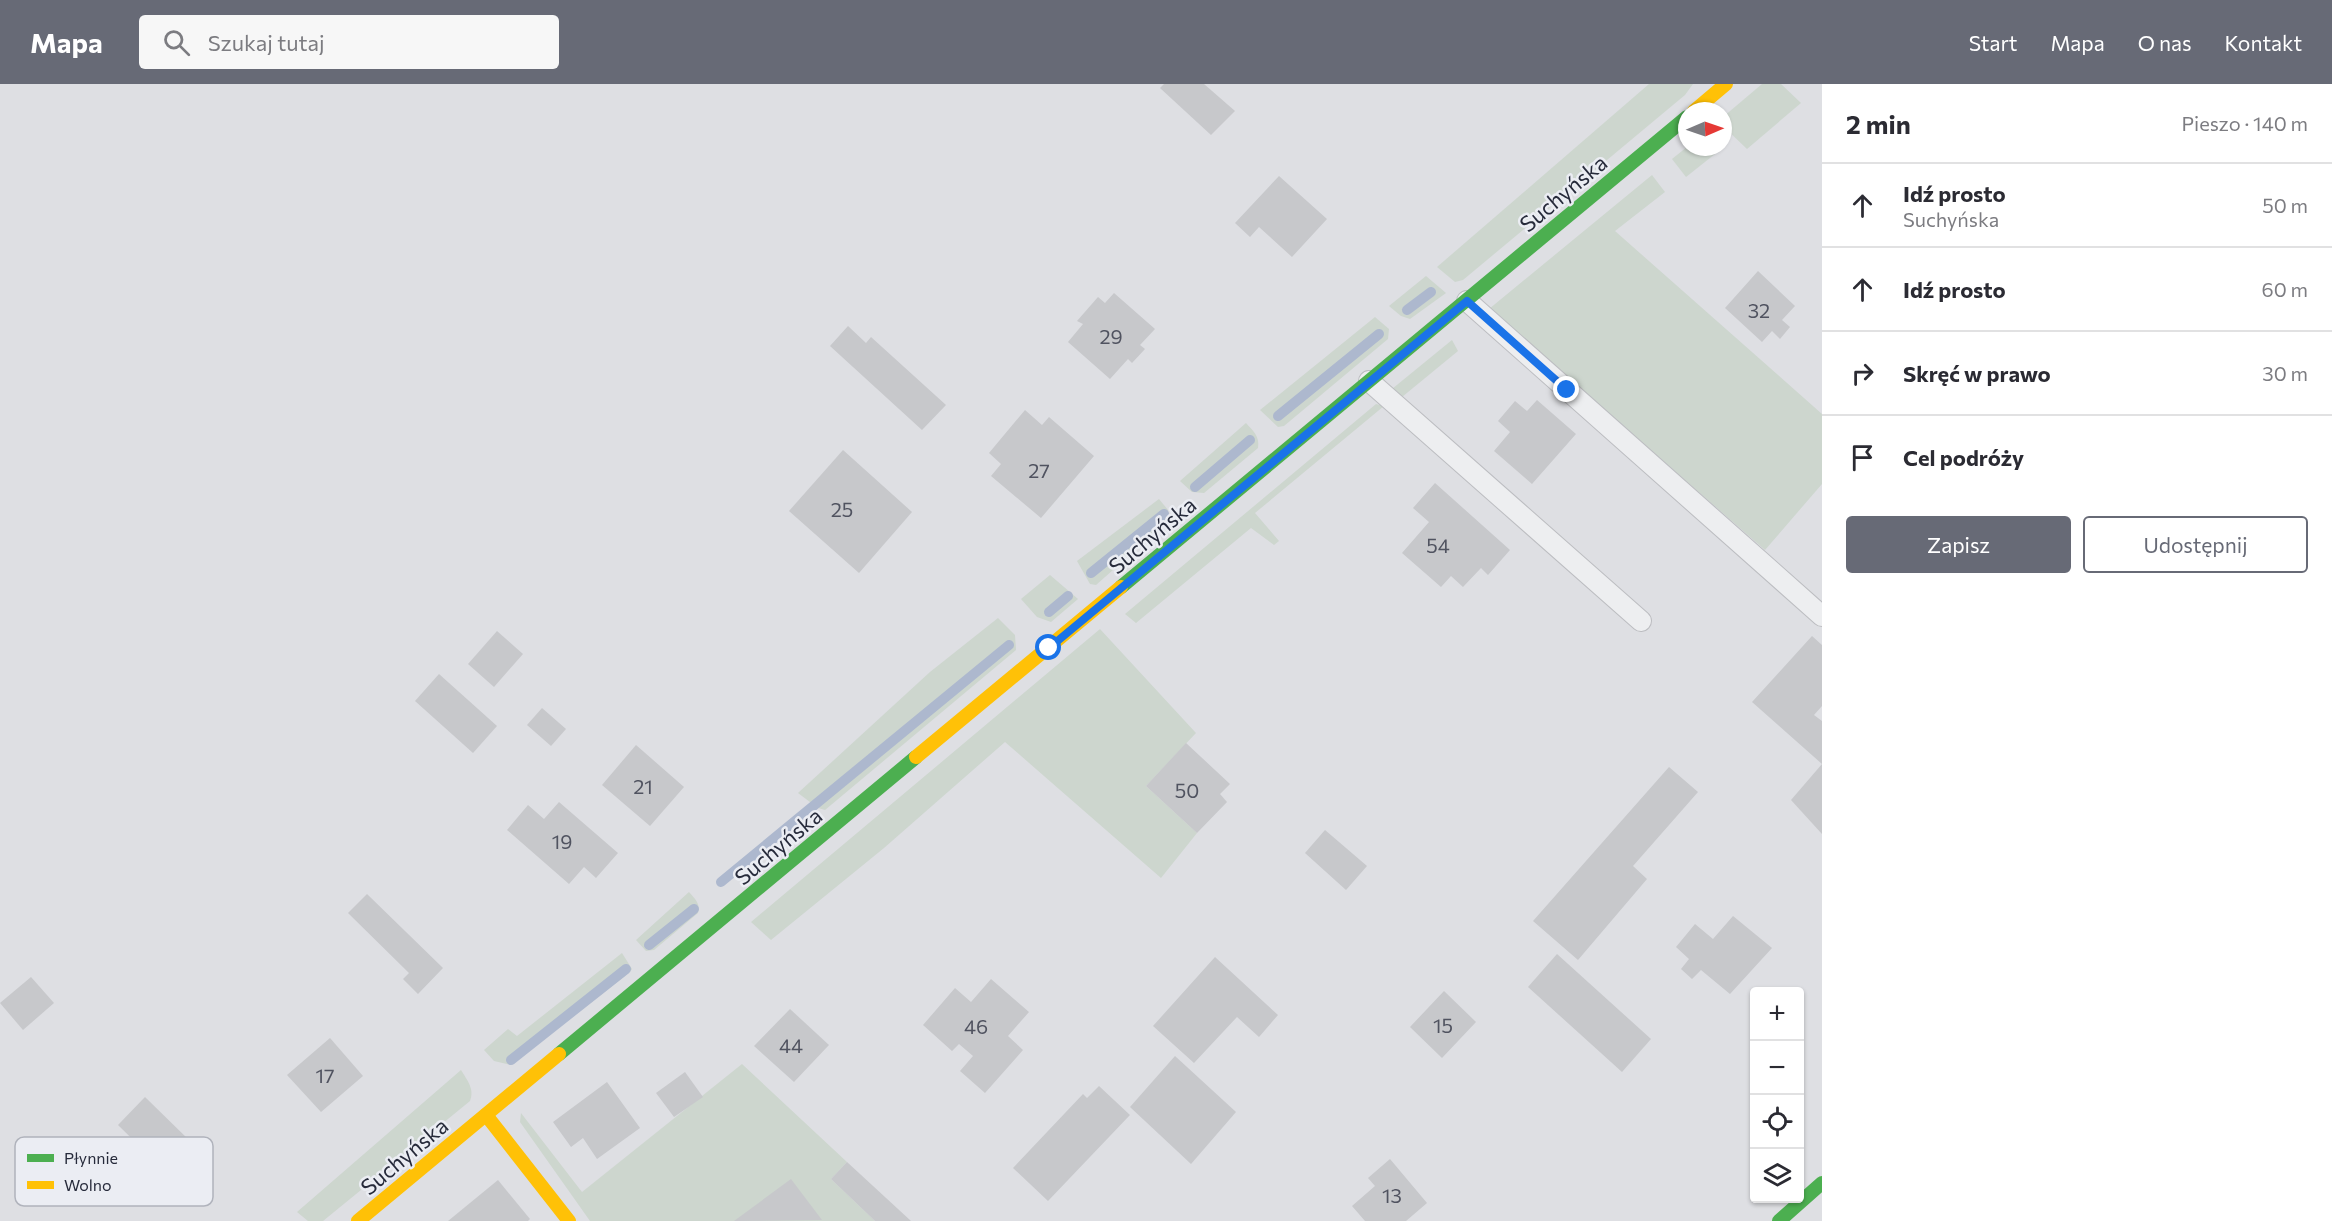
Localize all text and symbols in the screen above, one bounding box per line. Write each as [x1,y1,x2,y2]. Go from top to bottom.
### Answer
search box [139,15,559,69]
text: Mapa [30,25,103,59]
icon: search [160,26,193,59]
text: Szukaj tutaj [208,29,325,56]
text: Start [1969,30,2017,55]
text: Mapa [2050,30,2105,55]
text: O nas [2138,30,2191,55]
text: Kontakt [2224,30,2302,55]
north arrow [1678,102,1732,156]
text: 2 min [1846,108,1911,139]
text: Pieszo · 140 m [2182,111,2308,135]
street label: Suchyńska [1514,149,1612,237]
text: Idź prosto [1903,180,2006,207]
icon: ahead [1846,189,1879,222]
text: 50 m [2262,193,2308,217]
text: Suchyńska [1903,207,1999,231]
icon: ahead [1846,273,1879,306]
text: Idź prosto [1903,276,2006,303]
text: 60 m [2262,277,2308,301]
house number: 32 [1748,298,1770,322]
house number: 29 [1099,324,1123,348]
icon: right [1846,357,1879,390]
text: Skręć w prawo [1903,360,2051,387]
text: 30 m [2262,361,2308,385]
route end [1553,376,1579,402]
icon: arrive [1846,441,1879,474]
text: Cel podróży [1903,444,2024,471]
house number: 27 [1028,458,1050,482]
street label: Suchyńska [1103,491,1201,579]
house number: 25 [831,497,853,521]
button: Zapisz [1846,516,2071,573]
button: Udostępnij [2083,516,2308,573]
house number: 54 [1426,533,1450,557]
route start [1035,634,1061,660]
house number: 21 [633,774,653,798]
house number: 50 [1175,778,1199,802]
street label: Suchyńska [729,802,827,890]
house number: 19 [552,829,572,853]
map controls [1750,987,1804,1203]
button: + [1750,987,1804,1041]
house number: 15 [1433,1013,1453,1037]
house number: 46 [964,1014,988,1038]
house number: 44 [779,1033,803,1057]
button: − [1750,1041,1804,1095]
house number: 17 [315,1063,335,1087]
button: locate [1750,1095,1804,1149]
street label: Suchyńska [355,1112,453,1200]
legend [15,1137,213,1206]
text: Płynnie [64,1148,118,1167]
button: layers [1750,1149,1804,1203]
text: Wolno [64,1175,112,1194]
house number: 13 [1382,1183,1402,1207]

